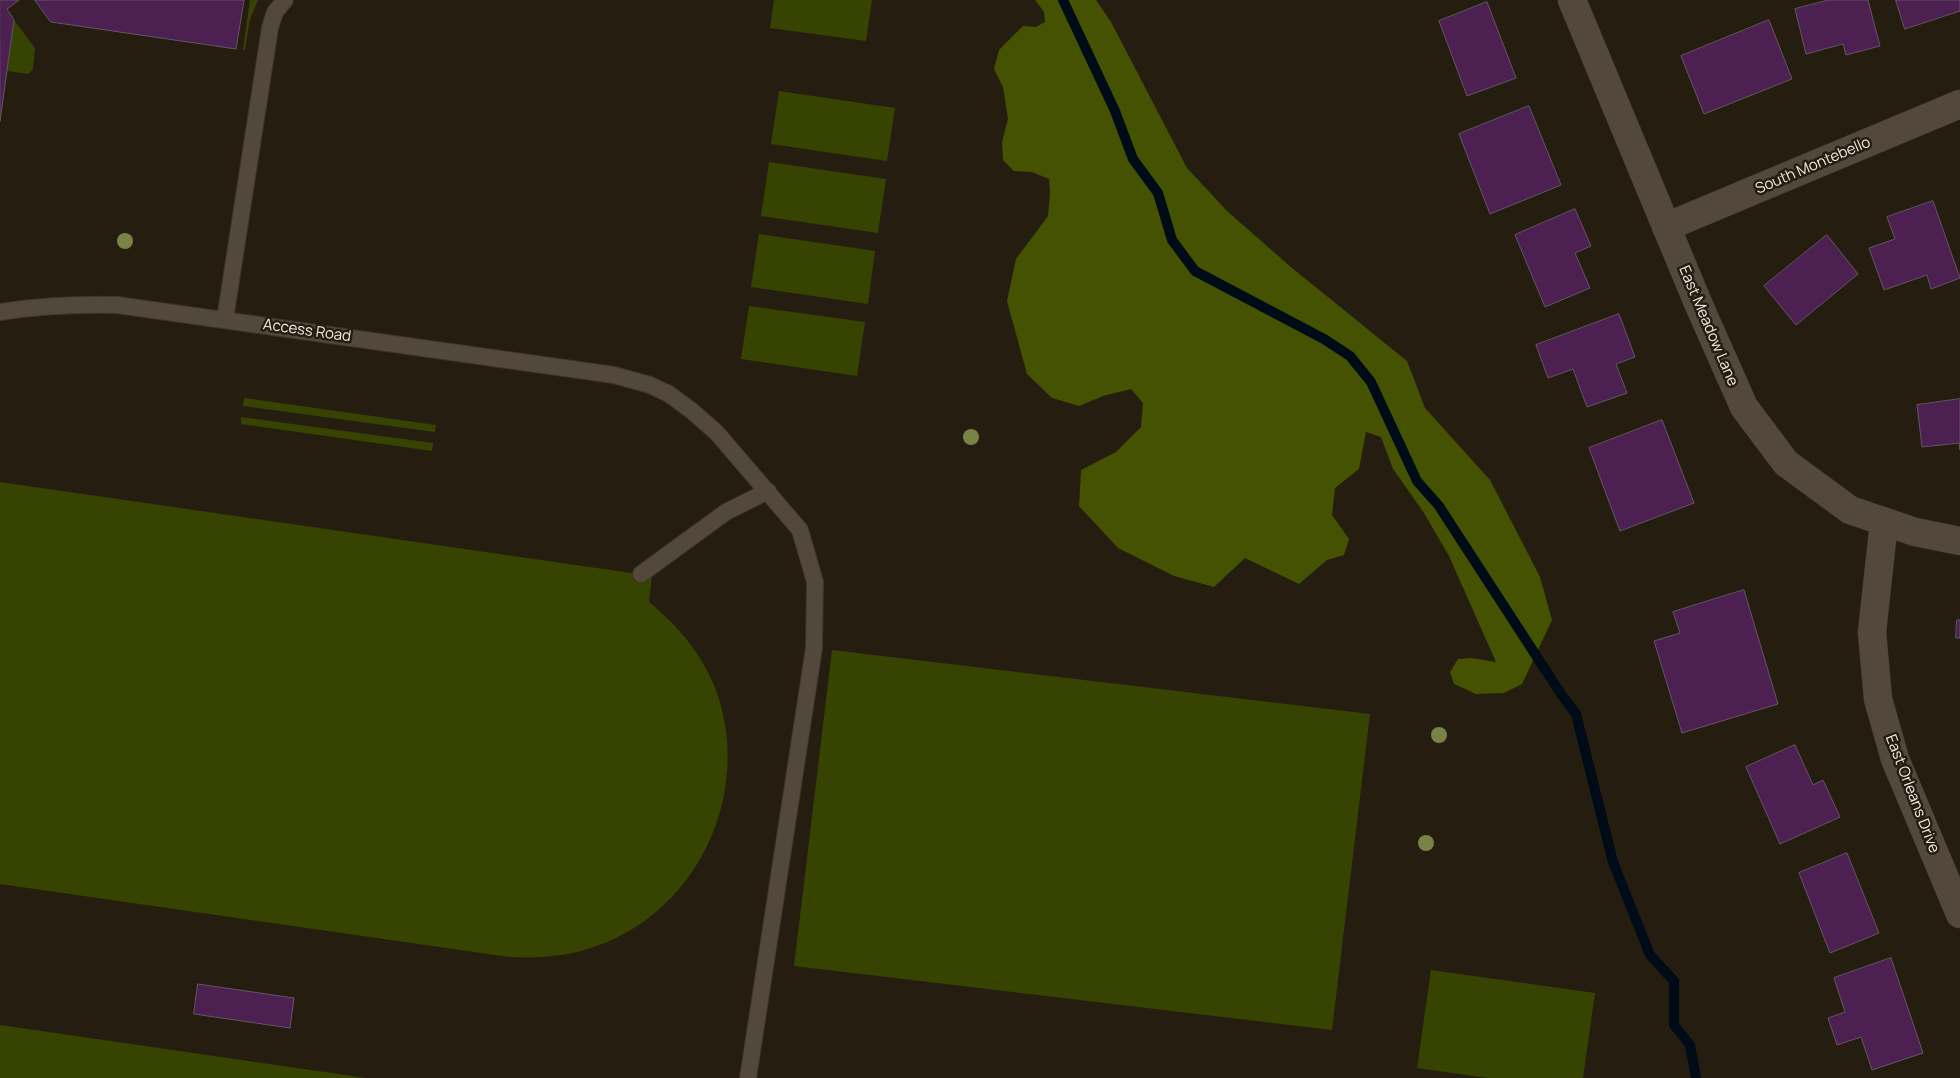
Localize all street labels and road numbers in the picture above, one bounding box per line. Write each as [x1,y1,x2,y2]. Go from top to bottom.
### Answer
street label: South Montebello [1753,134,1873,198]
street label: East Meadow Lane [1675,263,1741,389]
street label: Access Road [262,316,352,346]
street label: East Orleans Drive [1881,732,1943,856]

